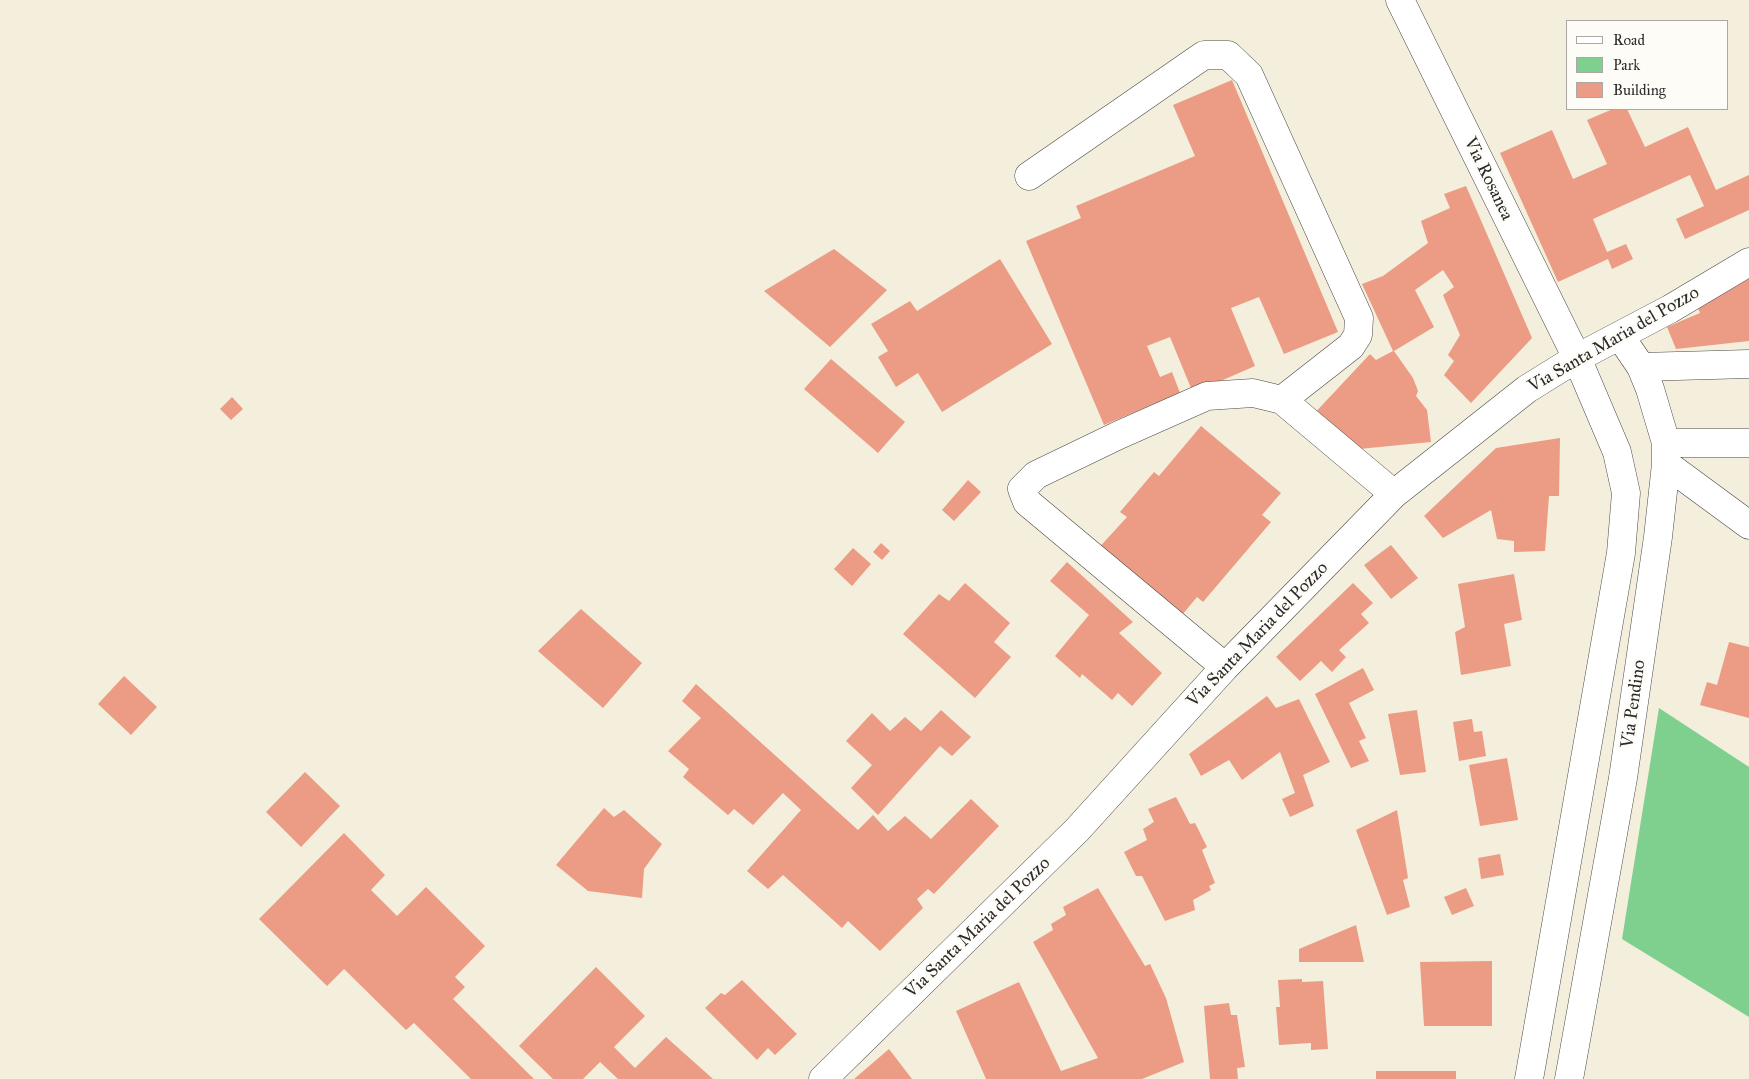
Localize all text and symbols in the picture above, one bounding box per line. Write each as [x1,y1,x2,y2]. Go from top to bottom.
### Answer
legend [1566,20,1729,110]
text: Road [1613,31,1645,49]
text: Park [1613,56,1640,74]
text: Building [1613,81,1666,99]
street label: Via Rosanea [1459,134,1517,224]
street label: Via Santa Maria del Pozzo [1525,282,1703,398]
street label: Via Santa Maria del Pozzo [1183,558,1333,712]
street label: Via Pendino [1617,658,1651,750]
street label: Via Santa Maria del Pozzo [901,853,1055,1003]

